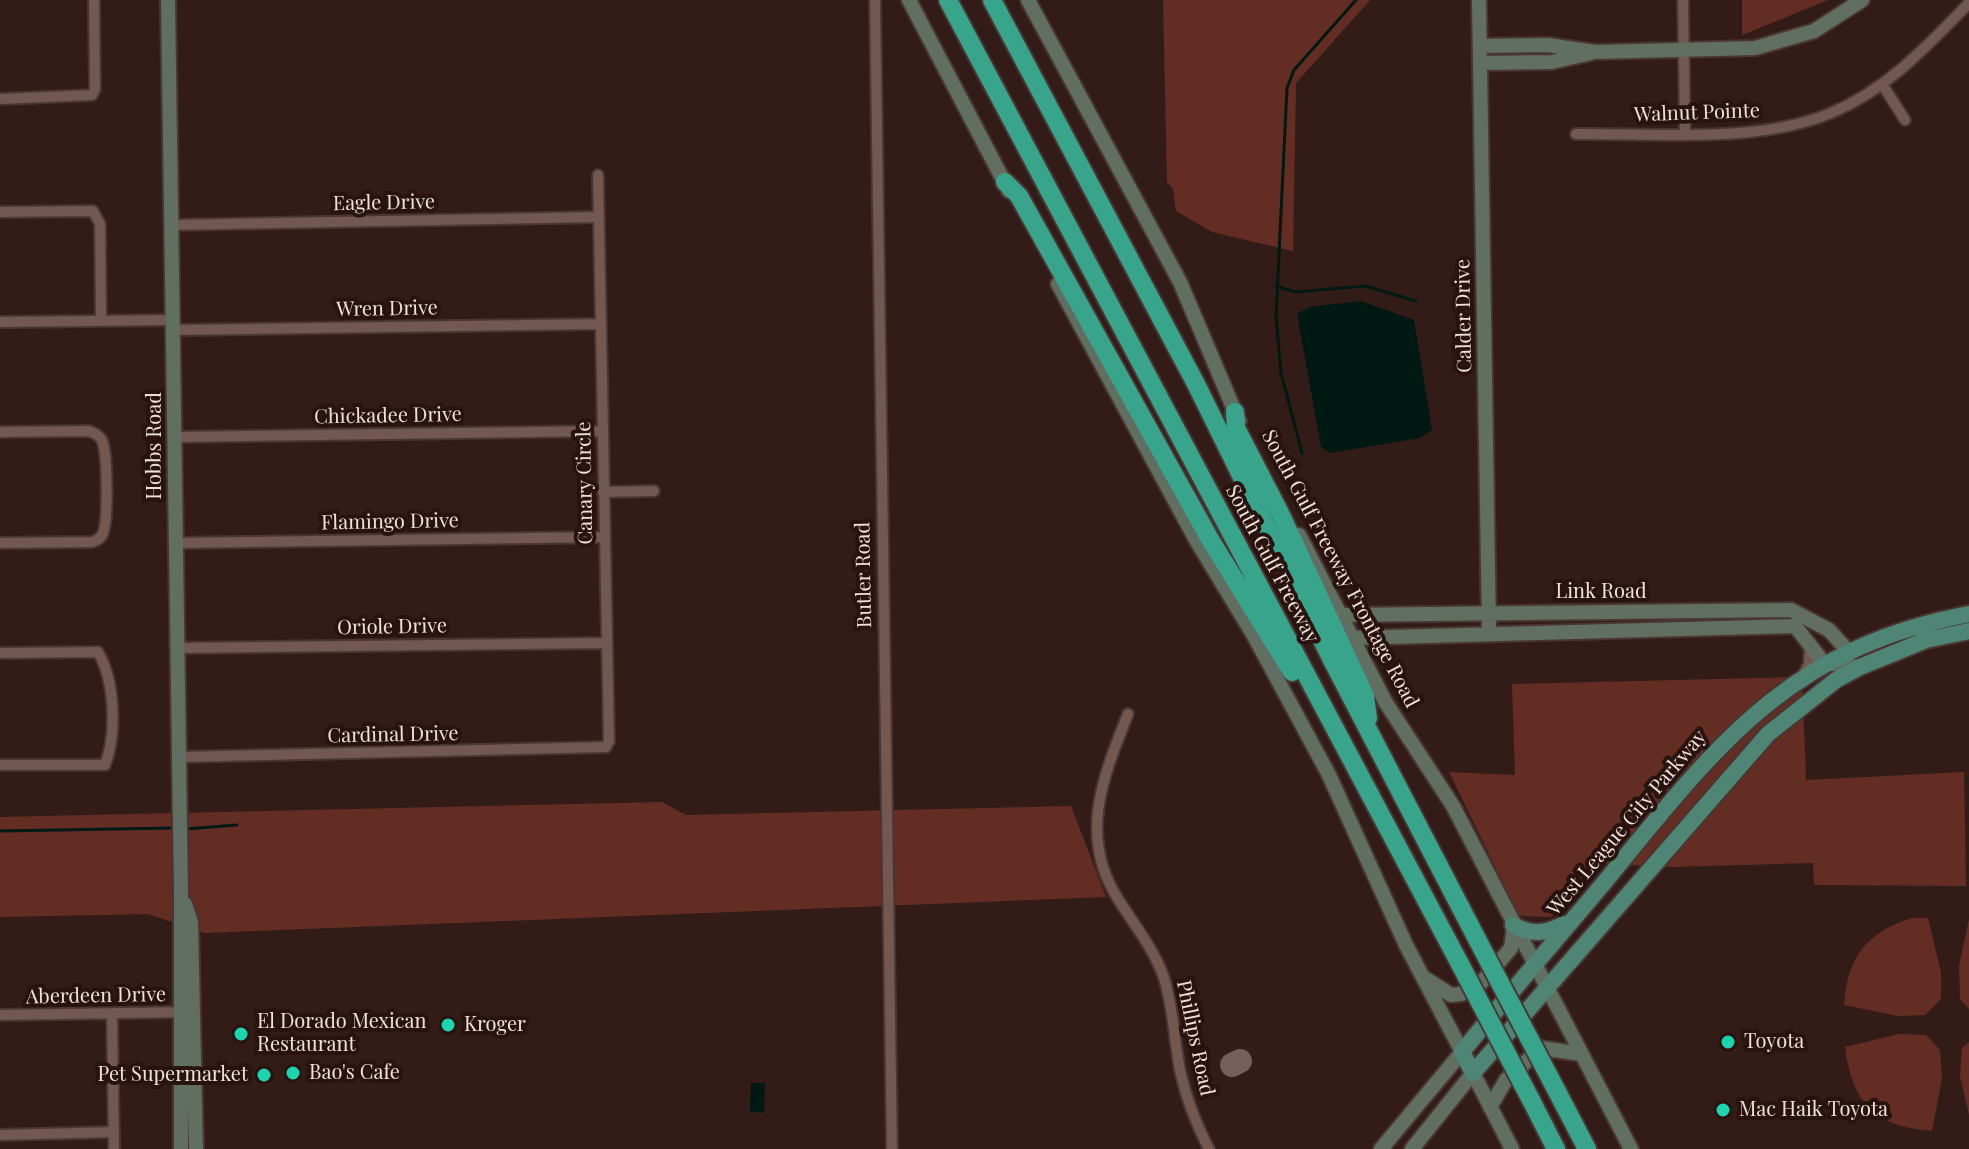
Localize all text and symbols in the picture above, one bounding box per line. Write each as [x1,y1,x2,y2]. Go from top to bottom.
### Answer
street label: Walnut Pointe [1634,99,1760,127]
street label: Eagle Drive [333,190,435,216]
street label: Calder Drive [1451,259,1477,373]
street label: Wren Drive [336,296,438,322]
street label: Hobbs Road [143,392,167,500]
street label: Chickadee Drive [314,403,462,429]
street label: Canary Circle [572,421,598,545]
street label: South Gulf Freeway Frontage Road [1256,426,1424,712]
street label: South Gulf Freeway [1220,481,1324,647]
street label: Flamingo Drive [321,509,459,535]
street label: Butler Road [851,522,877,628]
street label: Link Road [1555,580,1647,604]
street label: Oriole Drive [337,614,447,640]
street label: Cardinal Drive [327,722,459,748]
street label: West League City Parkway [1542,725,1712,921]
street label: Phillips Road [1171,978,1219,1098]
street label: Aberdeen Drive [26,983,166,1009]
place label: El Dorado Mexican Restaurant [257,1010,426,1057]
place label: Kroger [464,1013,526,1037]
marker: Kroger [439,1016,457,1034]
marker: El Dorado Mexican Restaurant [232,1025,250,1043]
place label: Toyota [1744,1030,1804,1054]
marker: Toyota [1719,1033,1737,1051]
place label: Bao's Cafe [309,1061,400,1085]
place label: Pet Supermarket [97,1063,248,1087]
marker: Bao's Cafe [284,1064,302,1082]
marker: Pet Supermarket [255,1066,273,1084]
place label: Mac Haik Toyota [1739,1098,1888,1122]
marker: Mac Haik Toyota [1714,1101,1732,1119]

